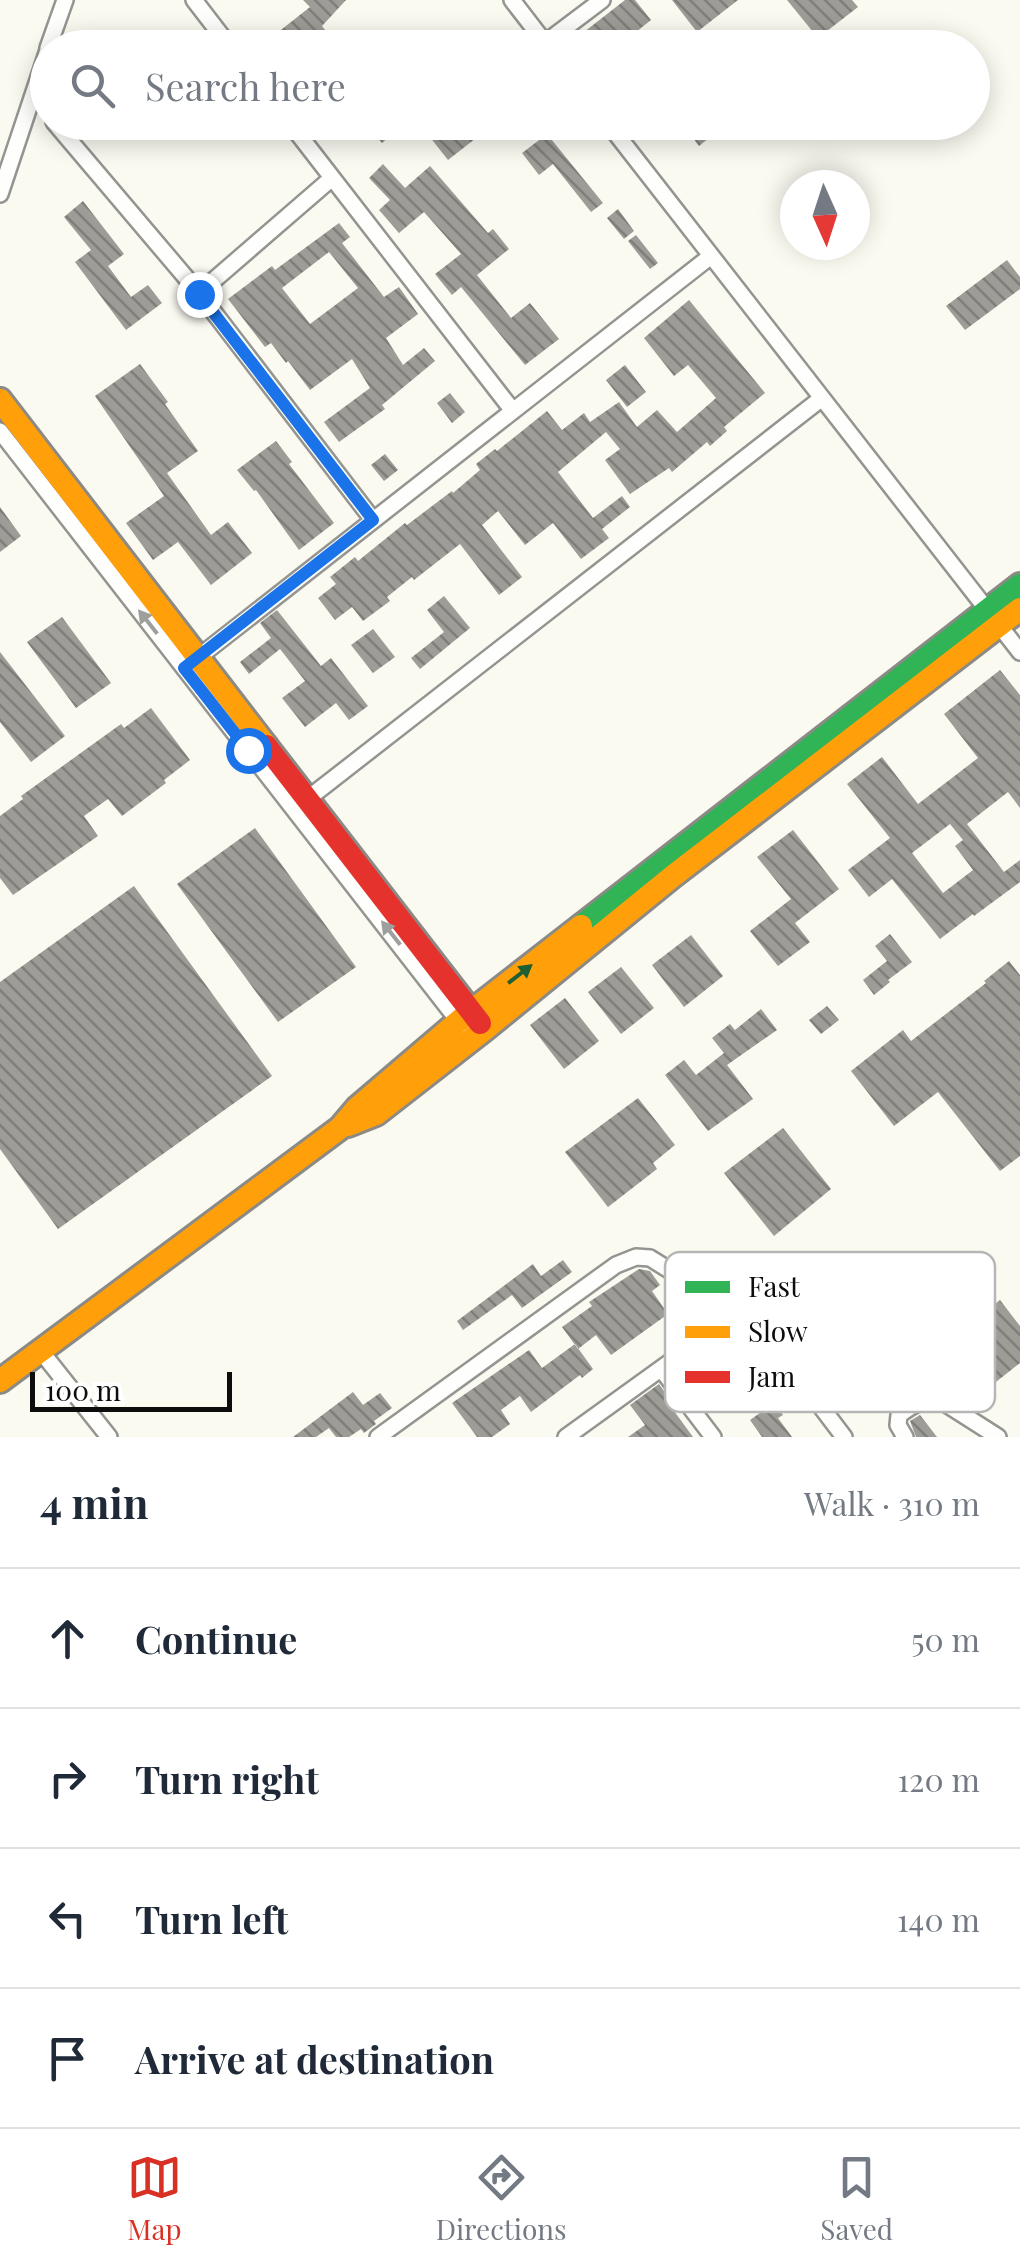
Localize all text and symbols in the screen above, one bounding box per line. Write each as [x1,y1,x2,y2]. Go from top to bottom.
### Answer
search box [30,30,990,140]
icon: search [65,58,120,113]
text: Search here [145,60,346,111]
north arrow [780,170,870,260]
route end [177,272,223,318]
one-way arrow [138,609,159,634]
route start [226,728,272,774]
one-way arrow [381,920,401,946]
one-way arrow [507,964,533,985]
legend [665,1252,995,1412]
text: Fast [748,1267,801,1304]
text: Slow [748,1312,808,1349]
text: Jam [747,1357,795,1394]
scale bar [30,1367,232,1412]
text: 100 m [45,1371,121,1408]
text: 4 min [40,1474,149,1530]
text: Walk · 310 m [804,1481,980,1524]
icon: ahead [40,1611,95,1666]
text: Continue [135,1613,297,1664]
text: 50 m [911,1617,980,1660]
icon: right [40,1751,95,1806]
text: Turn right [135,1753,319,1804]
text: 120 m [897,1757,980,1800]
icon: left [40,1891,95,1946]
text: Turn left [135,1893,288,1944]
text: 140 m [897,1897,980,1940]
icon: arrive [40,2031,95,2086]
text: Arrive at destination [135,2033,494,2084]
tab: Map [127,2150,182,2247]
tab: Directions [436,2150,567,2247]
tab: Saved [820,2150,893,2247]

